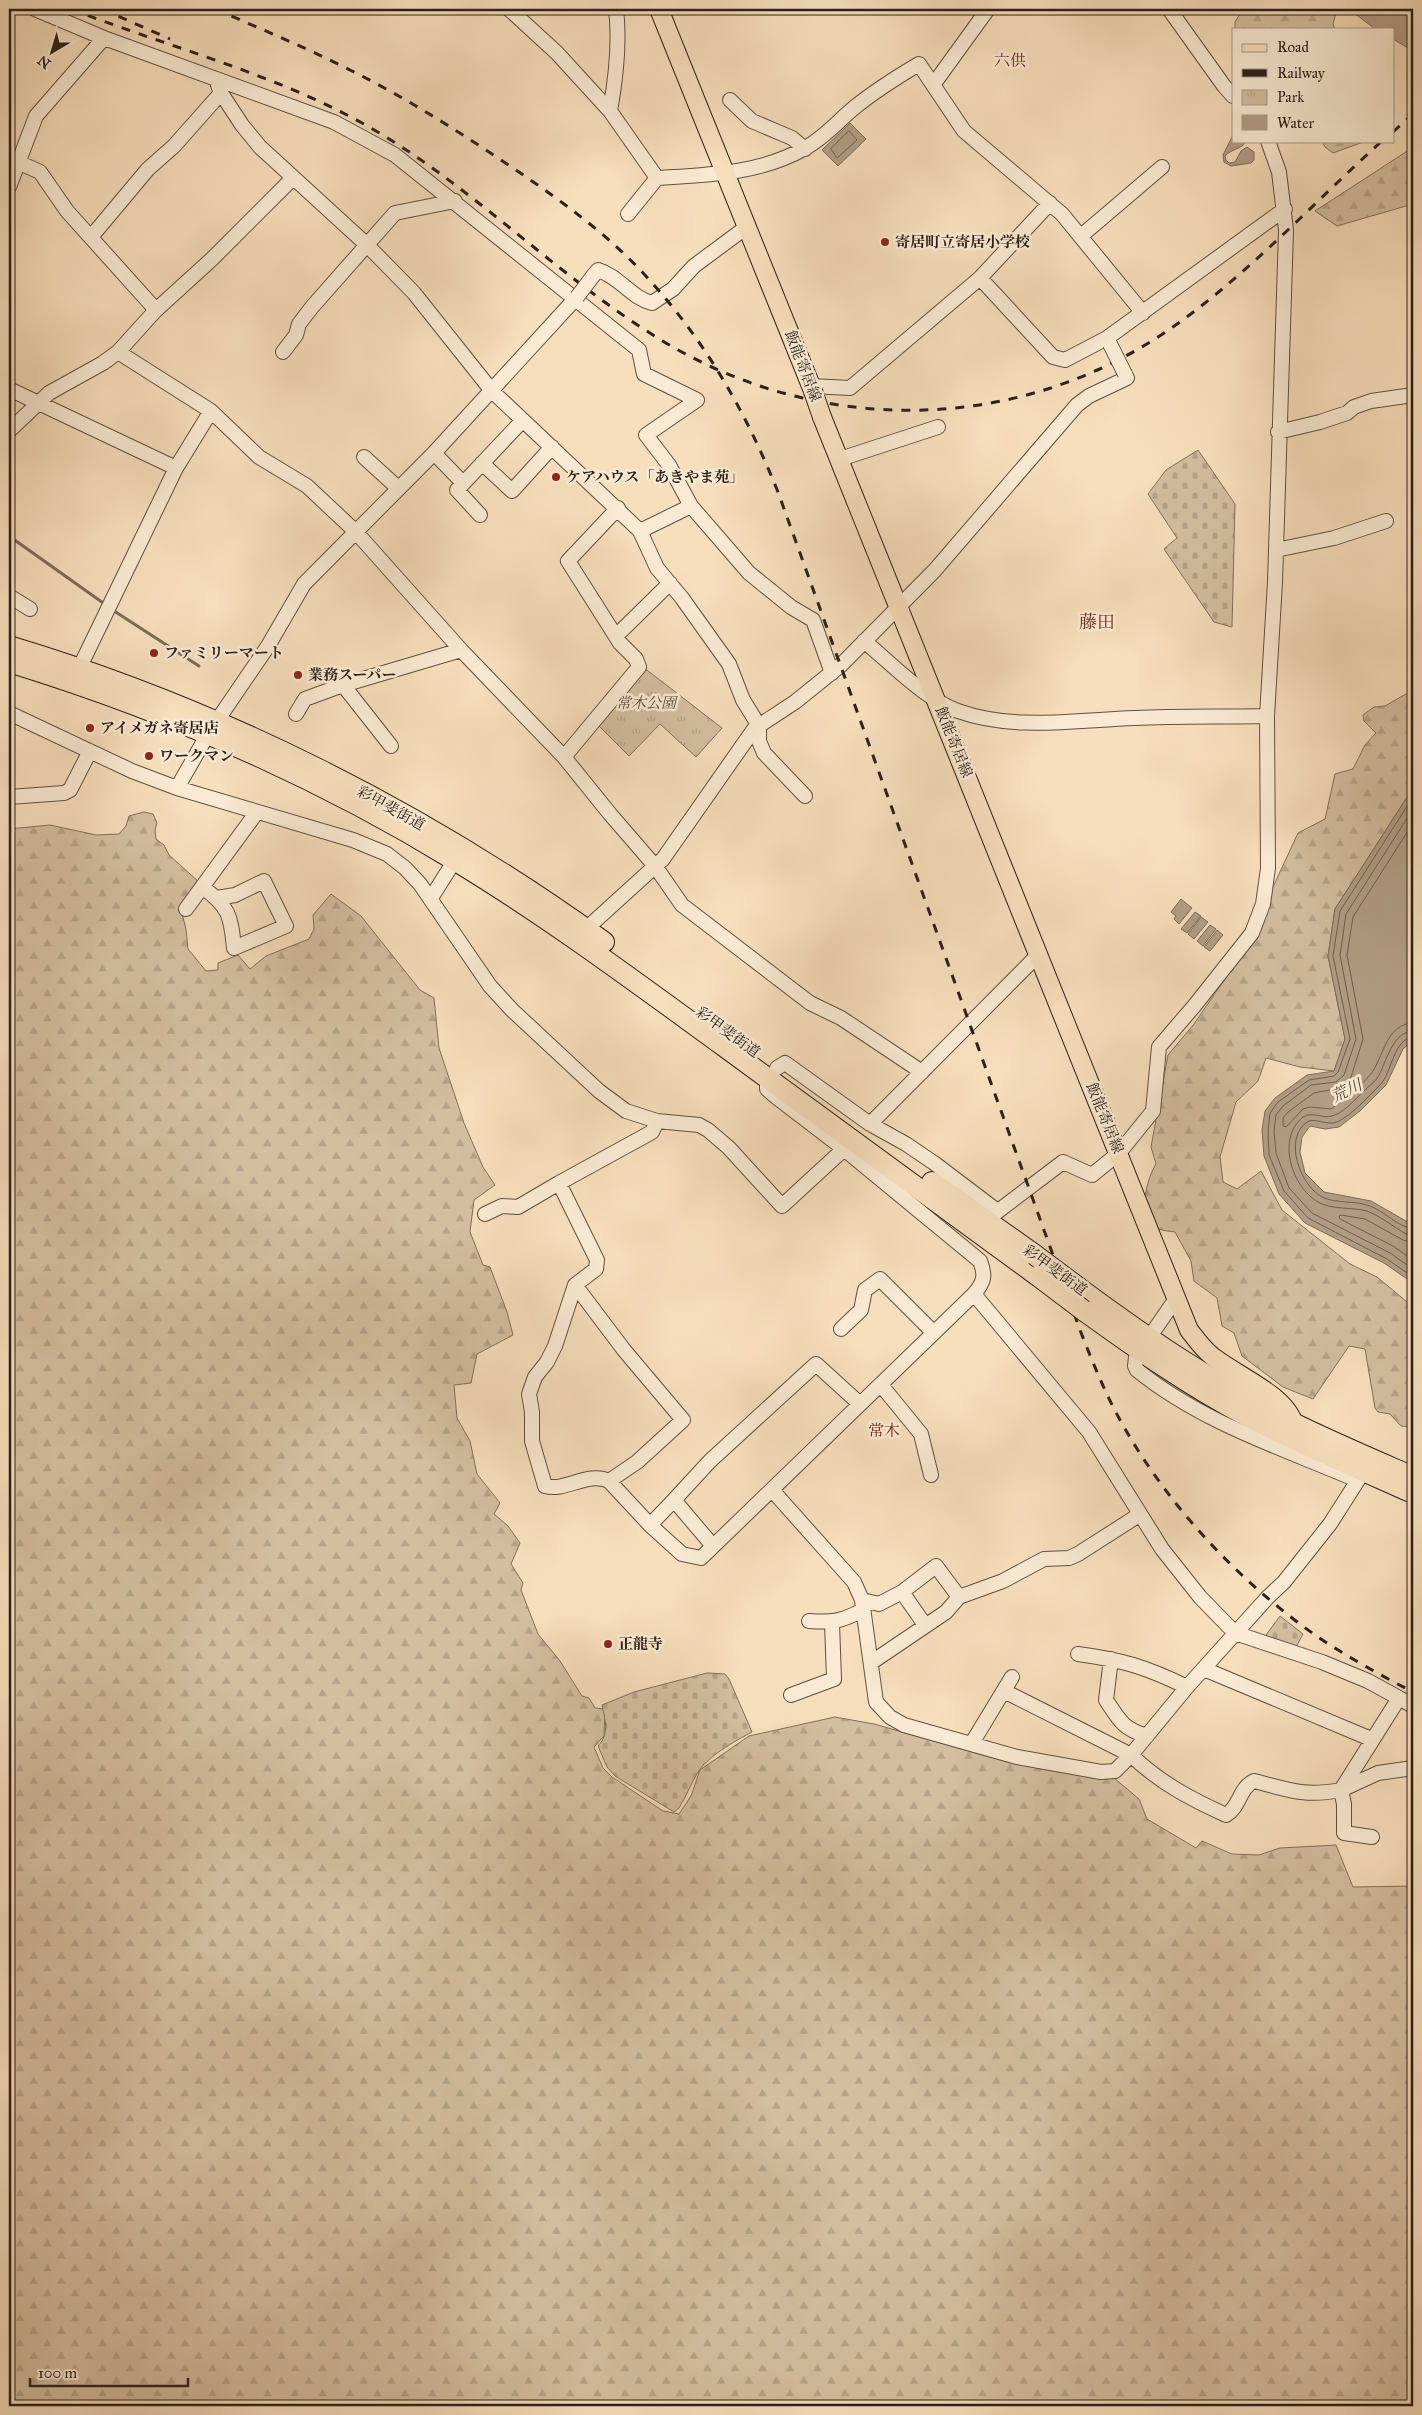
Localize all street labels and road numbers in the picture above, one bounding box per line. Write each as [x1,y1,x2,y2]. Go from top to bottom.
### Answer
street label: 飯能寄居線 [781,328,825,404]
street label: 飯能寄居線 [932,704,976,780]
street label: 彩甲斐街道 [354,782,428,834]
street label: 彩甲斐街道 [692,1003,764,1061]
street label: 飯能寄居線 [1083,1080,1127,1156]
street label: 彩甲斐街道 [1019,1241,1091,1299]

